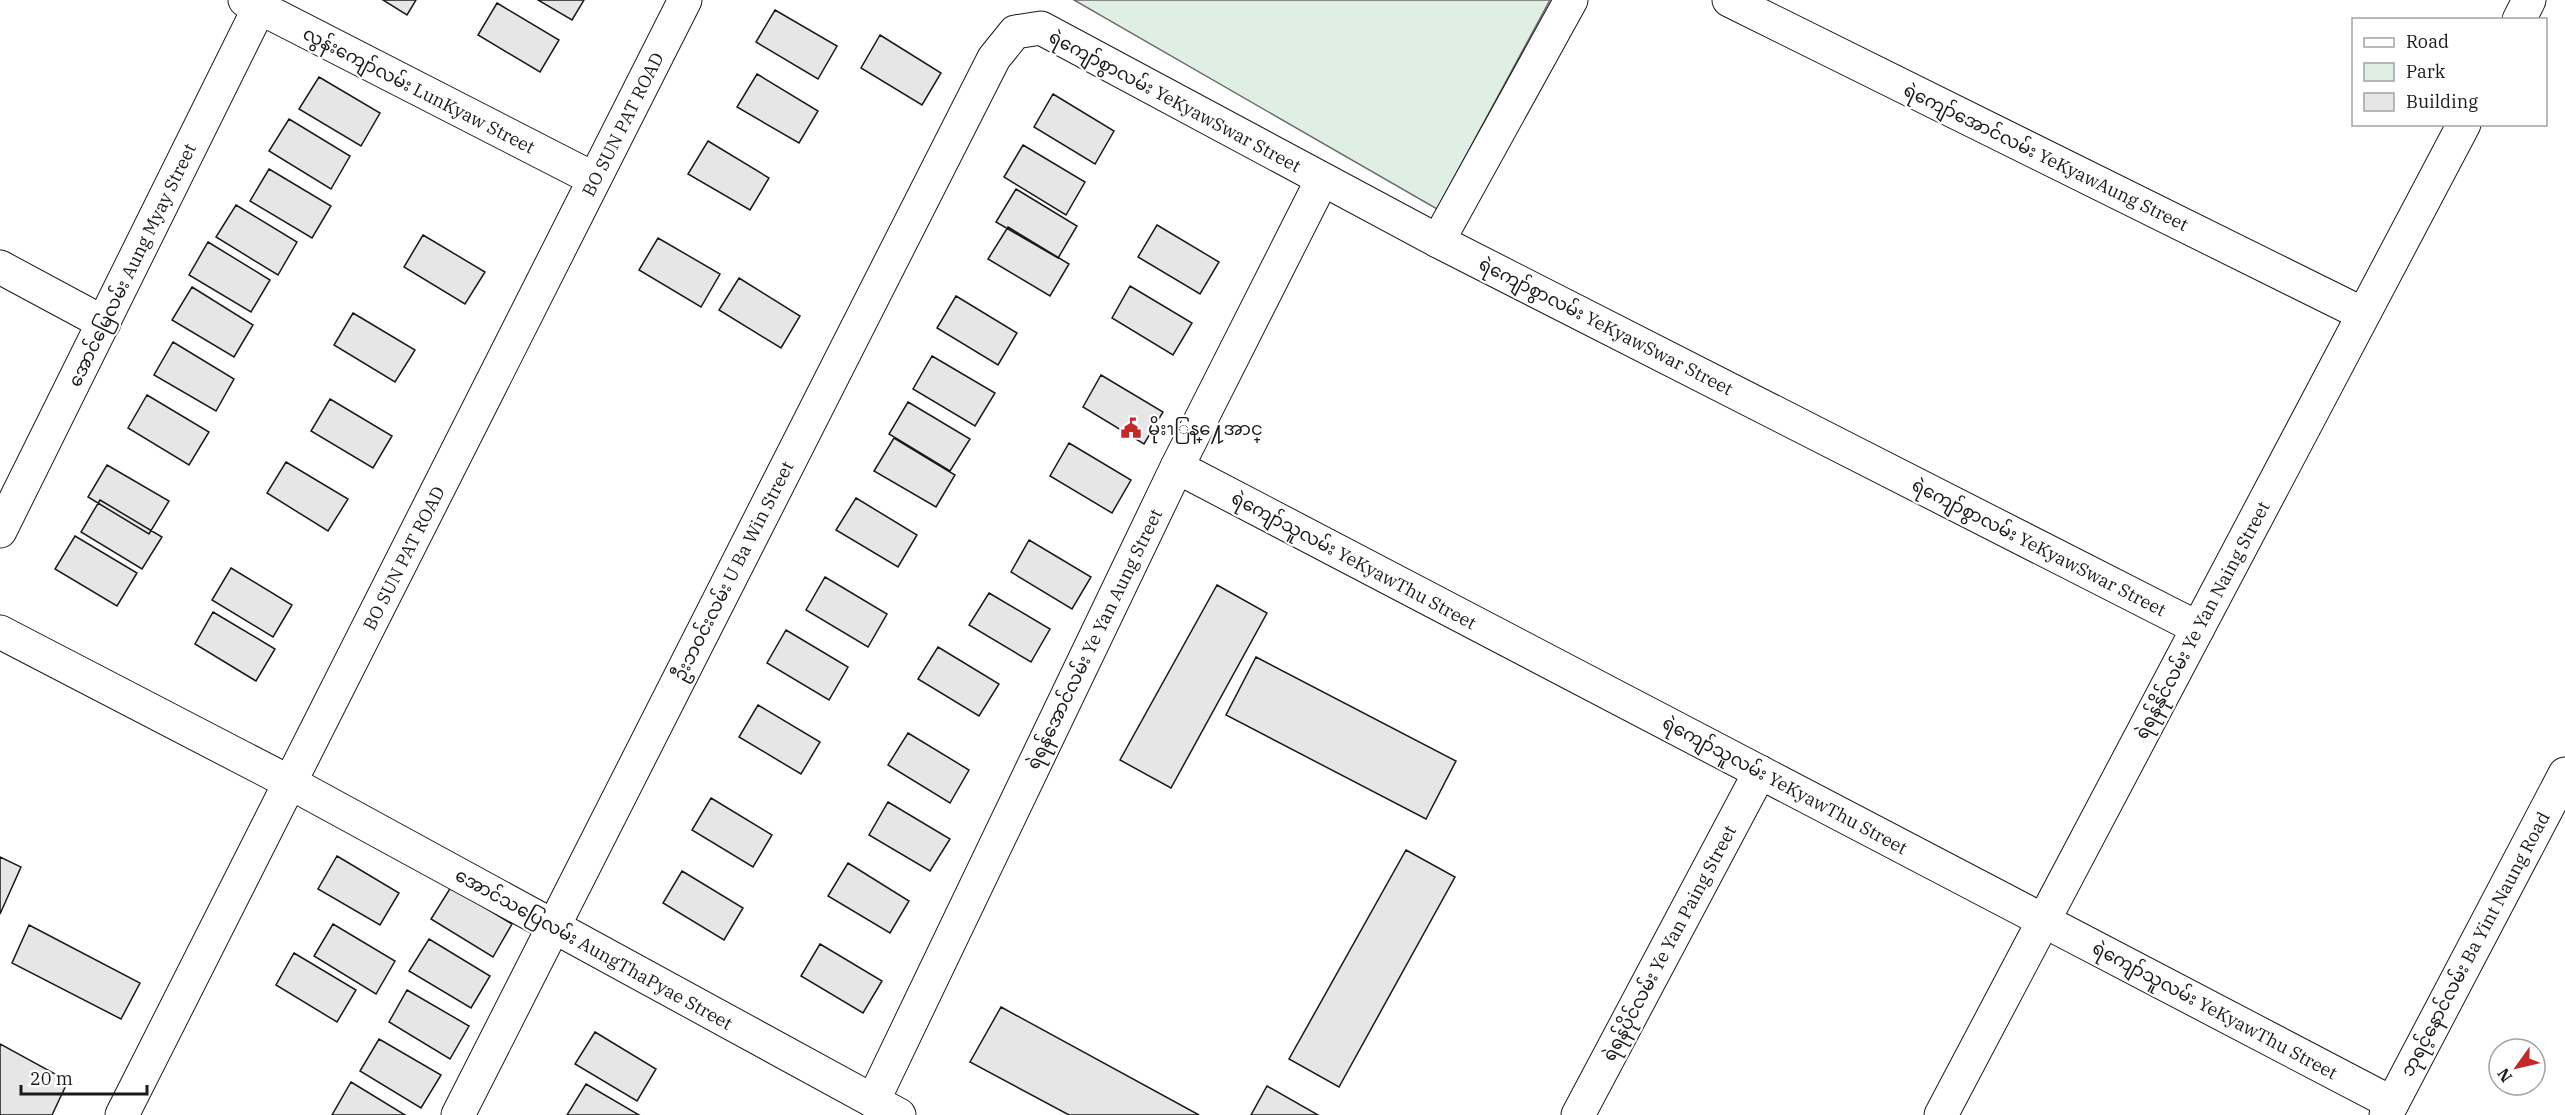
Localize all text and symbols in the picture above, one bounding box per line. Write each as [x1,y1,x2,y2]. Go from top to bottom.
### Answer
legend [2352,18,2547,126]
street label: လွန်းကျော်လမ်း LunKyaw Street [297,21,539,162]
street label: ရဲကျော်စွာလမ်း YeKyawSwar Street [1043,24,1305,181]
text: Road [2406,30,2449,53]
street label: BO SUN PAT ROAD [576,48,668,200]
text: Park [2406,60,2446,83]
street label: ရဲကျော်အောင်လမ်း YeKyawAung Street [1898,77,2192,240]
text: Building [2406,90,2478,113]
street label: အောင်မြေလမ်း Aung Myay Street [62,139,205,392]
street label: ရဲကျော်စွာလမ်း YeKyawSwar Street [1473,251,1737,404]
place label: မိုးၫြန္႔ေအာင္ [1148,415,1263,445]
public building icon: မိုးၫြန္႔ေအာင္ [1119,416,1143,440]
street label: ဦးဘဝင်းလမ်း U Ba Win Street [667,457,802,687]
street label: ရဲကျော်စွာလမ်း YeKyawSwar Street [1906,472,2170,625]
street label: BO SUN PAT ROAD [357,482,449,634]
street label: ရဲကျော်သူလမ်း YeKyawThu Street [1226,485,1481,638]
street label: ရဲရန်နိုင်လမ်း Ye Yan Naing Street [2128,496,2278,745]
street label: ရဲရန်အောင်လမ်း Ye Yan Aung Street [1020,505,1171,775]
street label: ရဲကျော်သူလမ်း YeKyawThu Street [1657,710,1912,863]
street label: ဘုရင့်နောင်လမ်း Ba Yint Naung Road [2396,808,2554,1080]
street label: ရဲရန်ပိုင်လမ်း Ye Yan Paing Street [1595,820,1745,1067]
street label: အောင်သပြေလမ်း AungThaPyae Street [449,862,737,1039]
street label: ရဲကျော်သူလမ်း YeKyawThu Street [2087,935,2342,1088]
north arrow [2487,1037,2547,1097]
scale bar [21,1058,147,1096]
text: 20 m [30,1067,73,1090]

